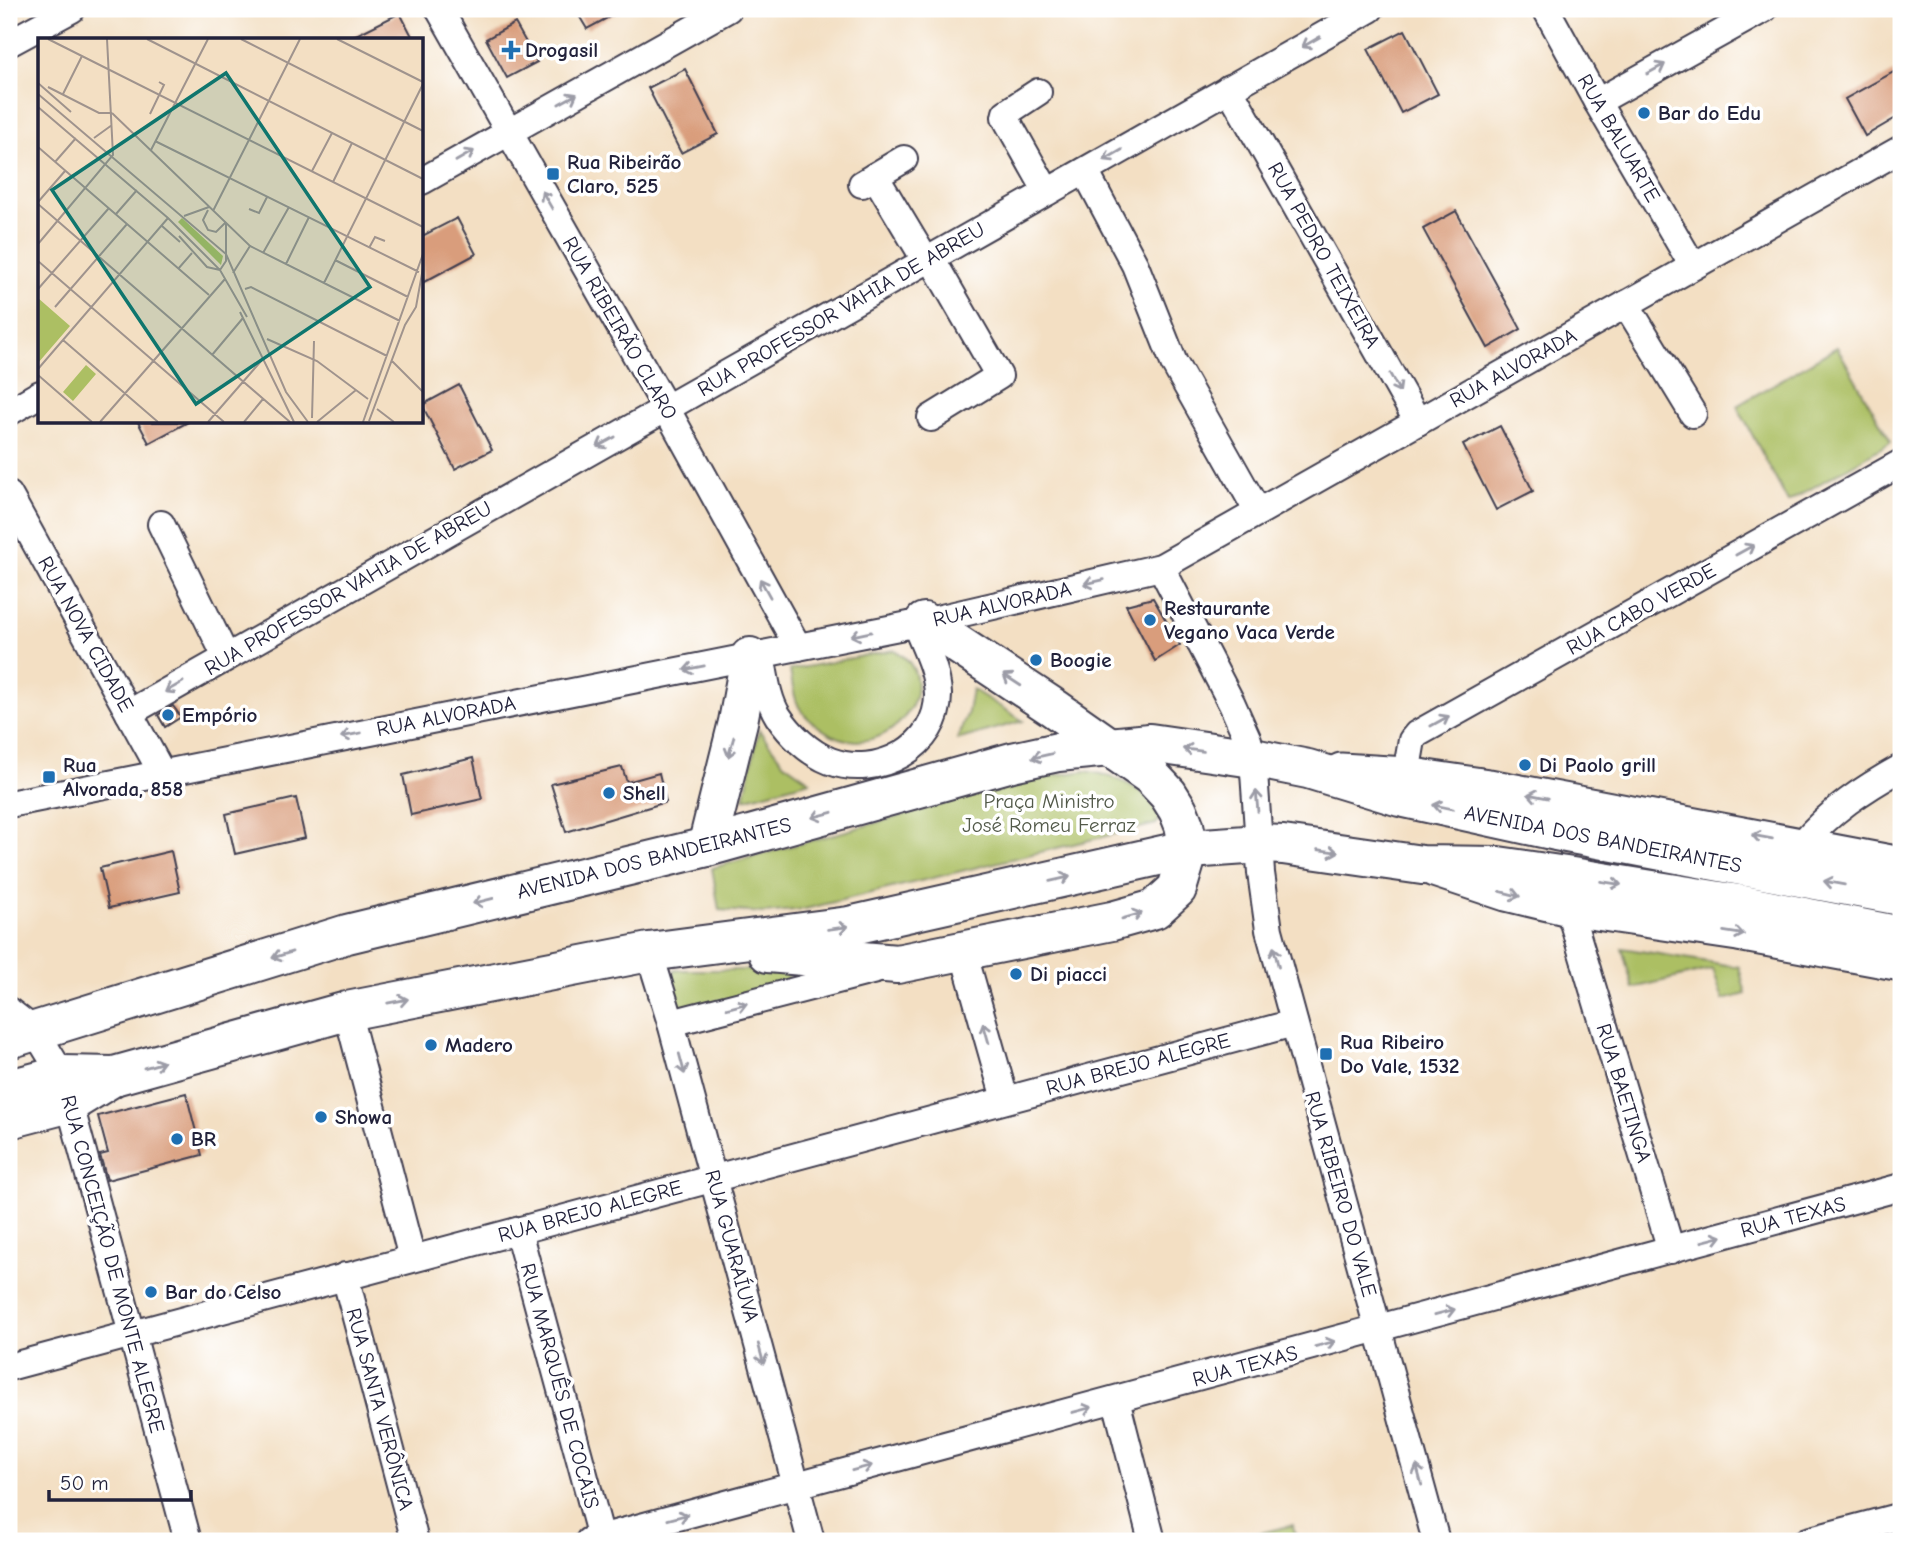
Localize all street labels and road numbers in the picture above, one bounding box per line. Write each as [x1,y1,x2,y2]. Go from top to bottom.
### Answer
street label: RUA BALUARTE [1573,70,1665,206]
street label: RUA PEDRO TEIXEIRA [1263,158,1385,352]
street label: RUA PROFESSOR VAHIA DE ABREU [693,217,989,401]
street label: RUA RIBEIRÃO CLARO [558,232,682,424]
street label: RUA ALVORADA [1445,323,1581,413]
street label: RUA PROFESSOR VAHIA DE ABREU [200,496,496,680]
street label: RUA NOVA CIDADE [33,552,139,716]
street label: RUA CABO VERDE [1562,558,1720,660]
street label: RUA ALVORADA [931,576,1073,632]
street label: RUA ALVORADA [374,691,518,741]
street label: AVENIDA DOS BANDEIRANTES [1462,800,1744,878]
street label: AVENIDA DOS BANDEIRANTES [514,812,794,904]
street label: RUA BAETINGA [1591,1021,1657,1165]
street label: RUA BREJO ALEGRE [1043,1028,1233,1100]
street label: RUA RIBEIRO DO VALE [1300,1088,1382,1300]
street label: RUA CONCEIÇÃO DE MONTE ALEGRE [56,1093,170,1435]
street label: RUA GUARAÍUVA [700,1167,764,1325]
street label: RUA BREJO ALEGRE [495,1175,685,1247]
street label: RUA TEXAS [1738,1191,1848,1243]
street label: RUA MARQUÊS DE COCAIS [516,1261,604,1511]
street label: RUA SANTA VERÔNICA [341,1305,419,1513]
street label: RUA TEXAS [1190,1340,1300,1392]

